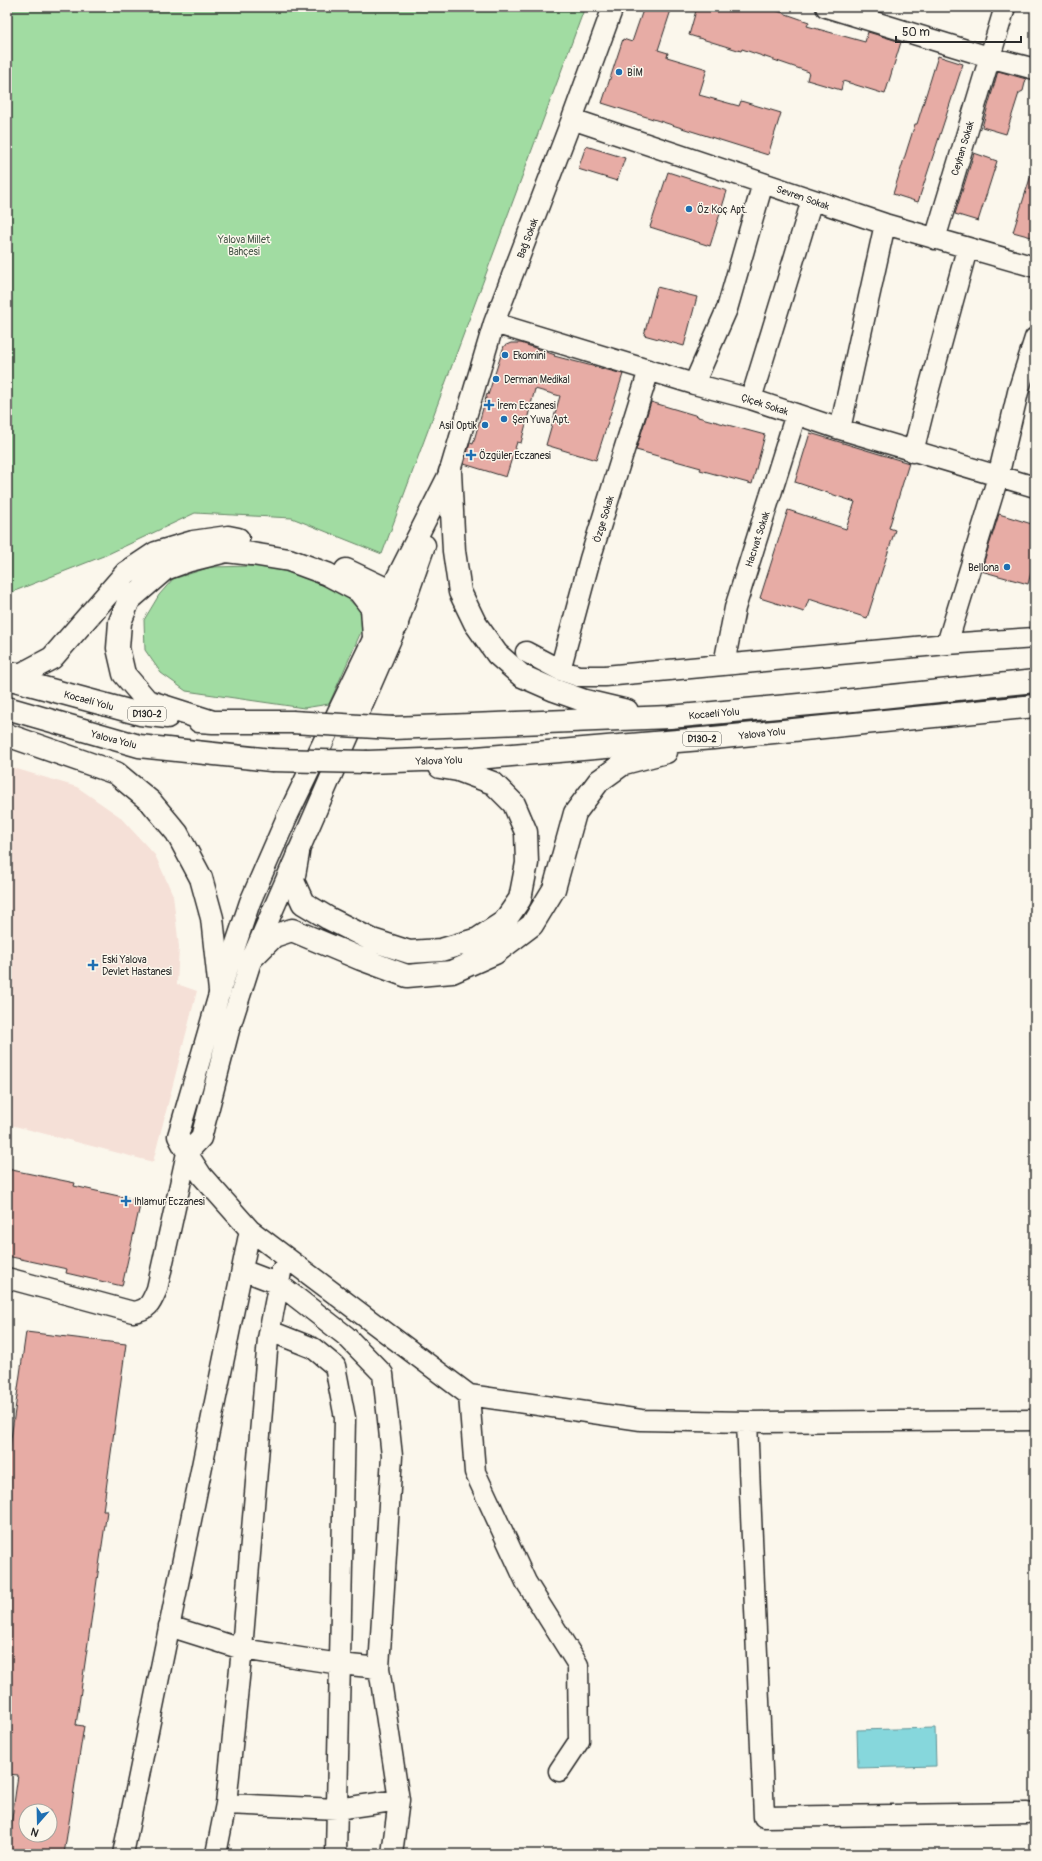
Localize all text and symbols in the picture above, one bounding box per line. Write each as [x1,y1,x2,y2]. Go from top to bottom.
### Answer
scale bar [896,18,1021,44]
text: 50 m [902,25,930,40]
place label: BİM [627,66,643,79]
marker: BİM [614,67,624,77]
street label: Ceyhan Sokak [949,119,977,177]
street label: Sevren Sokak [775,183,832,213]
place label: Öz Koç Apt. [697,203,747,216]
marker: Öz Koç Apt. [684,204,694,214]
street label: Bağ Sokak [515,216,541,260]
park label: Yalova Millet Bahçesi [217,234,271,258]
marker: Ekomini [500,350,510,360]
place label: Ekomini [513,350,546,362]
marker: Derman Medikal [491,374,501,384]
place label: Derman Medikal [504,374,570,386]
street label: Çiçek Sokak [740,392,790,418]
place label: İrem Eczanesi [497,399,556,412]
marker: İrem Eczanesi [484,400,494,410]
marker: Şen Yuva Apt. [499,414,509,424]
place label: Şen Yuva Apt. [512,414,570,426]
place label: Asil Optik [439,420,478,432]
marker: Asil Optik [480,420,490,430]
place label: Özgüler Eczanesi [479,449,551,462]
marker: Özgüler Eczanesi [466,450,476,460]
street label: Özge Sokak [590,493,617,544]
street label: Hacıvat Sokak [743,509,773,569]
place label: Bellona [968,562,999,574]
marker: Bellona [1002,562,1012,572]
street label: Kocaeli̇ Yolu [63,689,115,713]
street label: Kocaeli̇ Yolu [688,706,740,722]
road number: D130-2 [128,707,166,721]
street label: Yalova Yolu [737,726,786,743]
street label: Yalova Yolu [89,728,138,752]
road number: D130-2 [683,732,721,746]
street label: Yalova Yolu [414,754,463,768]
place label: Eski Yalova Devlet Hastanesi [102,954,172,978]
marker: Eski Yalova Devlet Hastanesi [87,959,99,971]
marker: Ihlamur Eczanesi [121,1196,131,1206]
place label: Ihlamur Eczanesi [134,1196,205,1208]
north arrow [18,1803,58,1843]
text: N [29,1824,40,1839]

